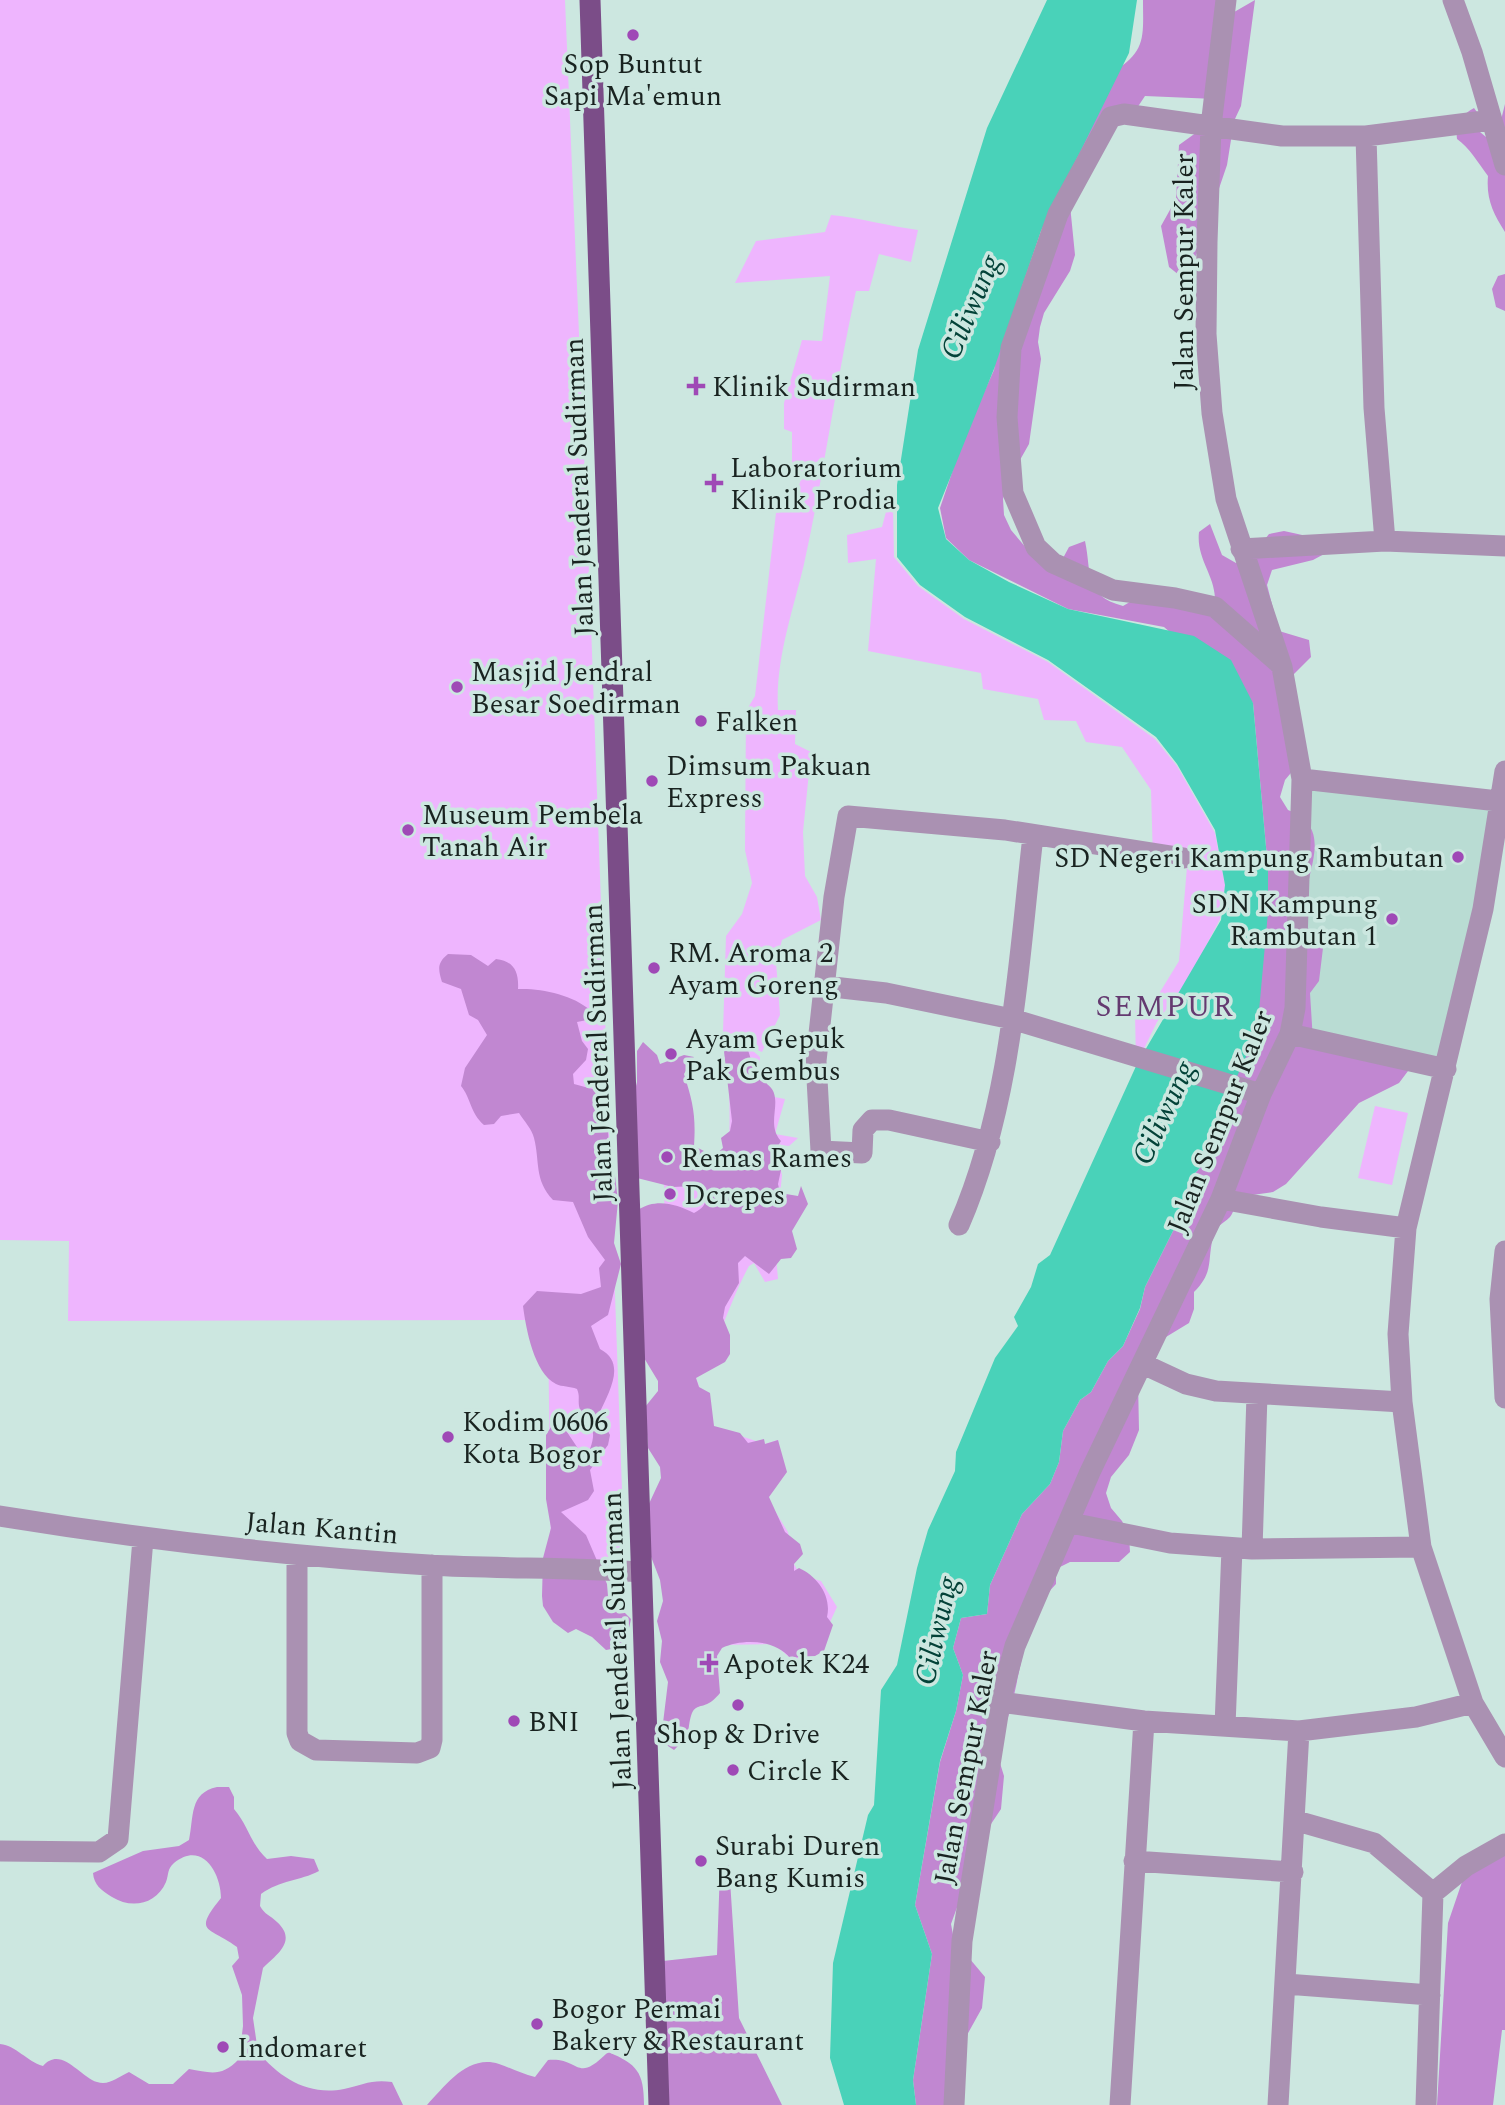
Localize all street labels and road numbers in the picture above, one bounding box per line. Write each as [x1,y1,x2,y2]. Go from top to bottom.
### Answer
street label: Jalan Sempur Kaler [1163,153,1206,391]
street label: Jalan Jenderal Sudirman [553,337,606,637]
street label: Jalan Jenderal Sudirman [572,903,625,1203]
street label: Jalan Sempur Kaler [1156,1003,1285,1240]
street label: Jalan Jenderal Sudirman [591,1491,644,1791]
street label: Jalan Kantin [244,1500,400,1557]
street label: Jalan Sempur Kaler [923,1647,1010,1888]

